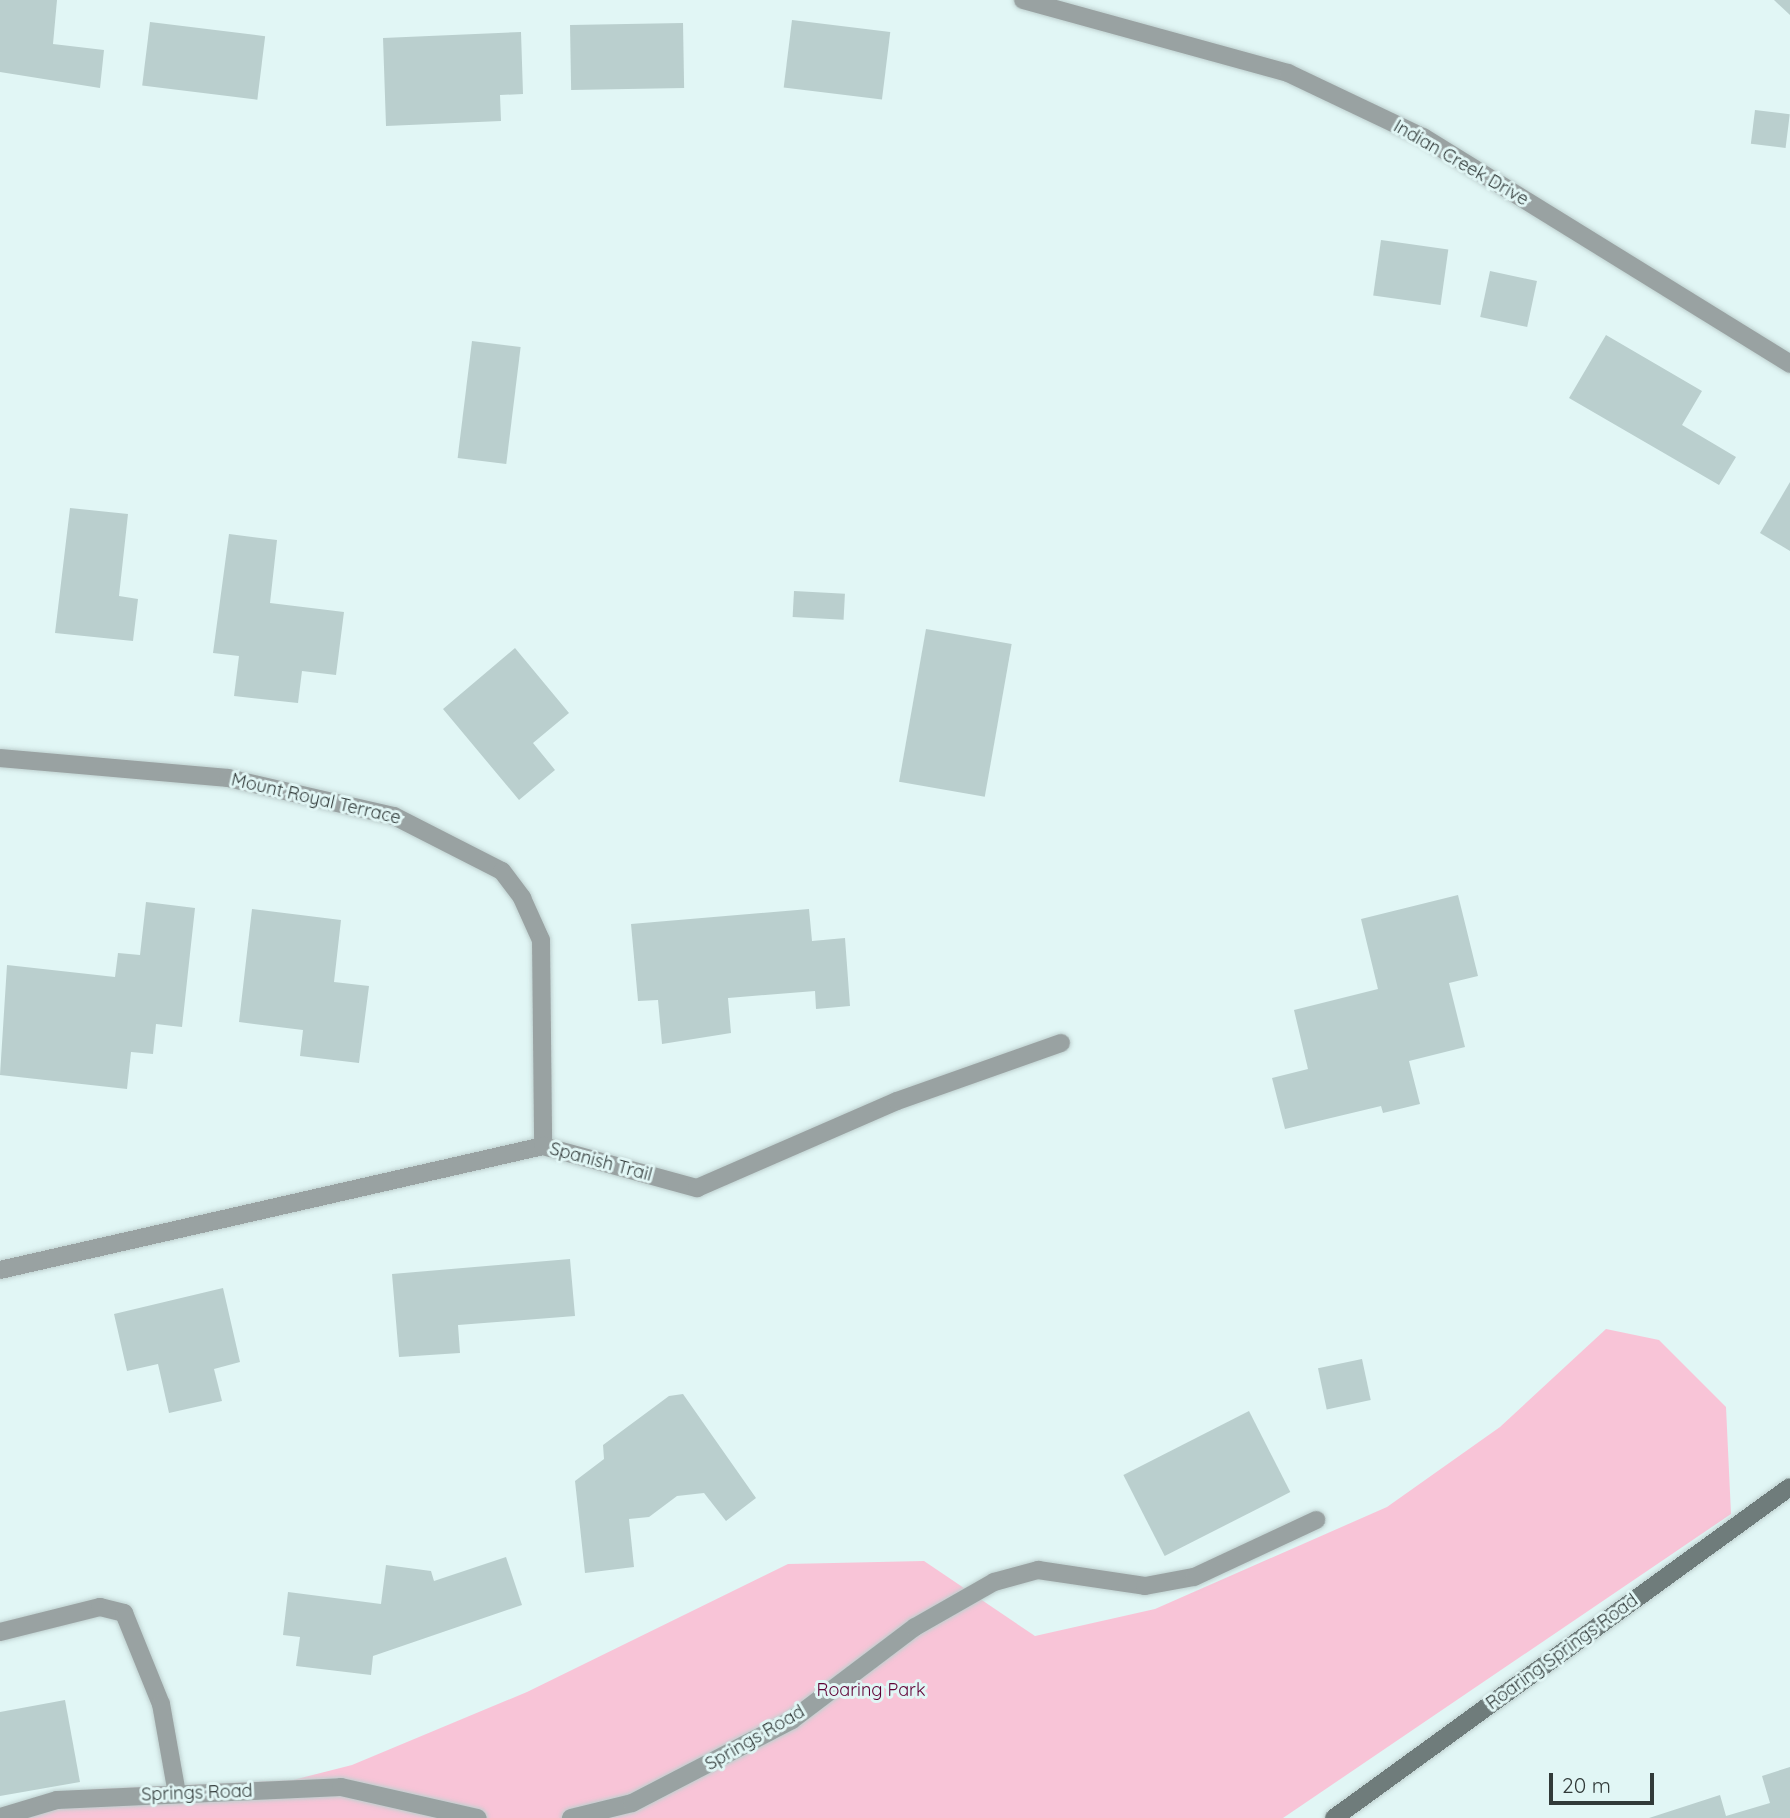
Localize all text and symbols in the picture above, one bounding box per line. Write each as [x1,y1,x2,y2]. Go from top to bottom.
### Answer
street label: Indian Creek Drive [1390,116,1532,210]
street label: Mount Royal Terrace [229,769,403,829]
street label: Spanish Trail [547,1138,655,1186]
street label: Roaring Springs Road [1482,1590,1642,1714]
park label: Roaring Park [816,1679,926,1701]
street label: Springs Road [701,1701,809,1775]
scale bar [1552,1758,1657,1802]
text: 20 m [1562,1772,1611,1798]
street label: Springs Road [141,1780,253,1806]

